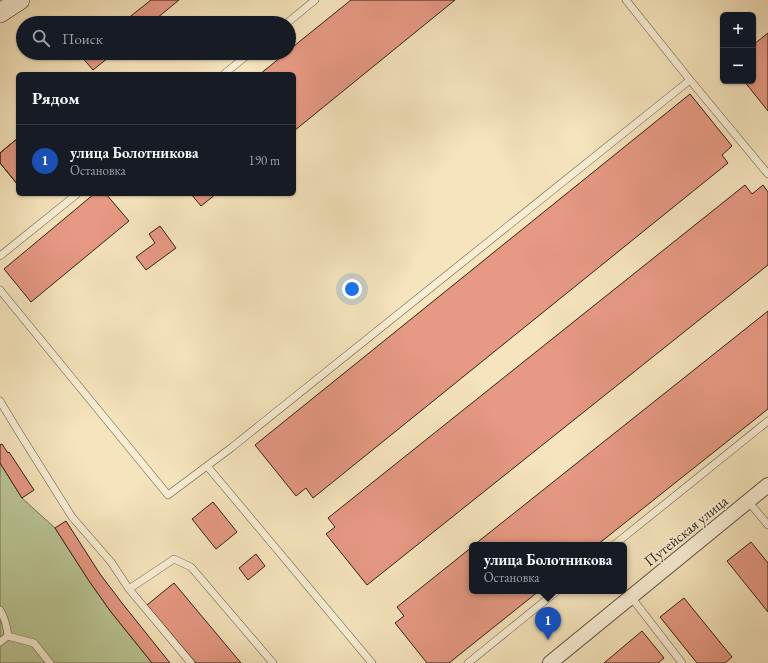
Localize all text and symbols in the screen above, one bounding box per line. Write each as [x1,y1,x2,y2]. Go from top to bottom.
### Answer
map controls [720,12,756,84]
button: + [720,12,756,48]
search box [16,16,296,60]
icon: search [30,27,52,49]
text: Поиск [62,29,103,48]
button: − [720,48,756,84]
text: Рядом [32,87,80,109]
text: улица Болотникова [70,143,199,162]
text: 1 [42,152,48,169]
text: 190 m [249,152,280,169]
text: Остановка [70,162,126,179]
your location [342,279,362,299]
street label: Путейская улица [640,491,731,570]
popup [469,542,627,594]
text: улица Болотникова [484,550,612,569]
text: Остановка [484,569,539,586]
pin: 1 [535,607,561,640]

